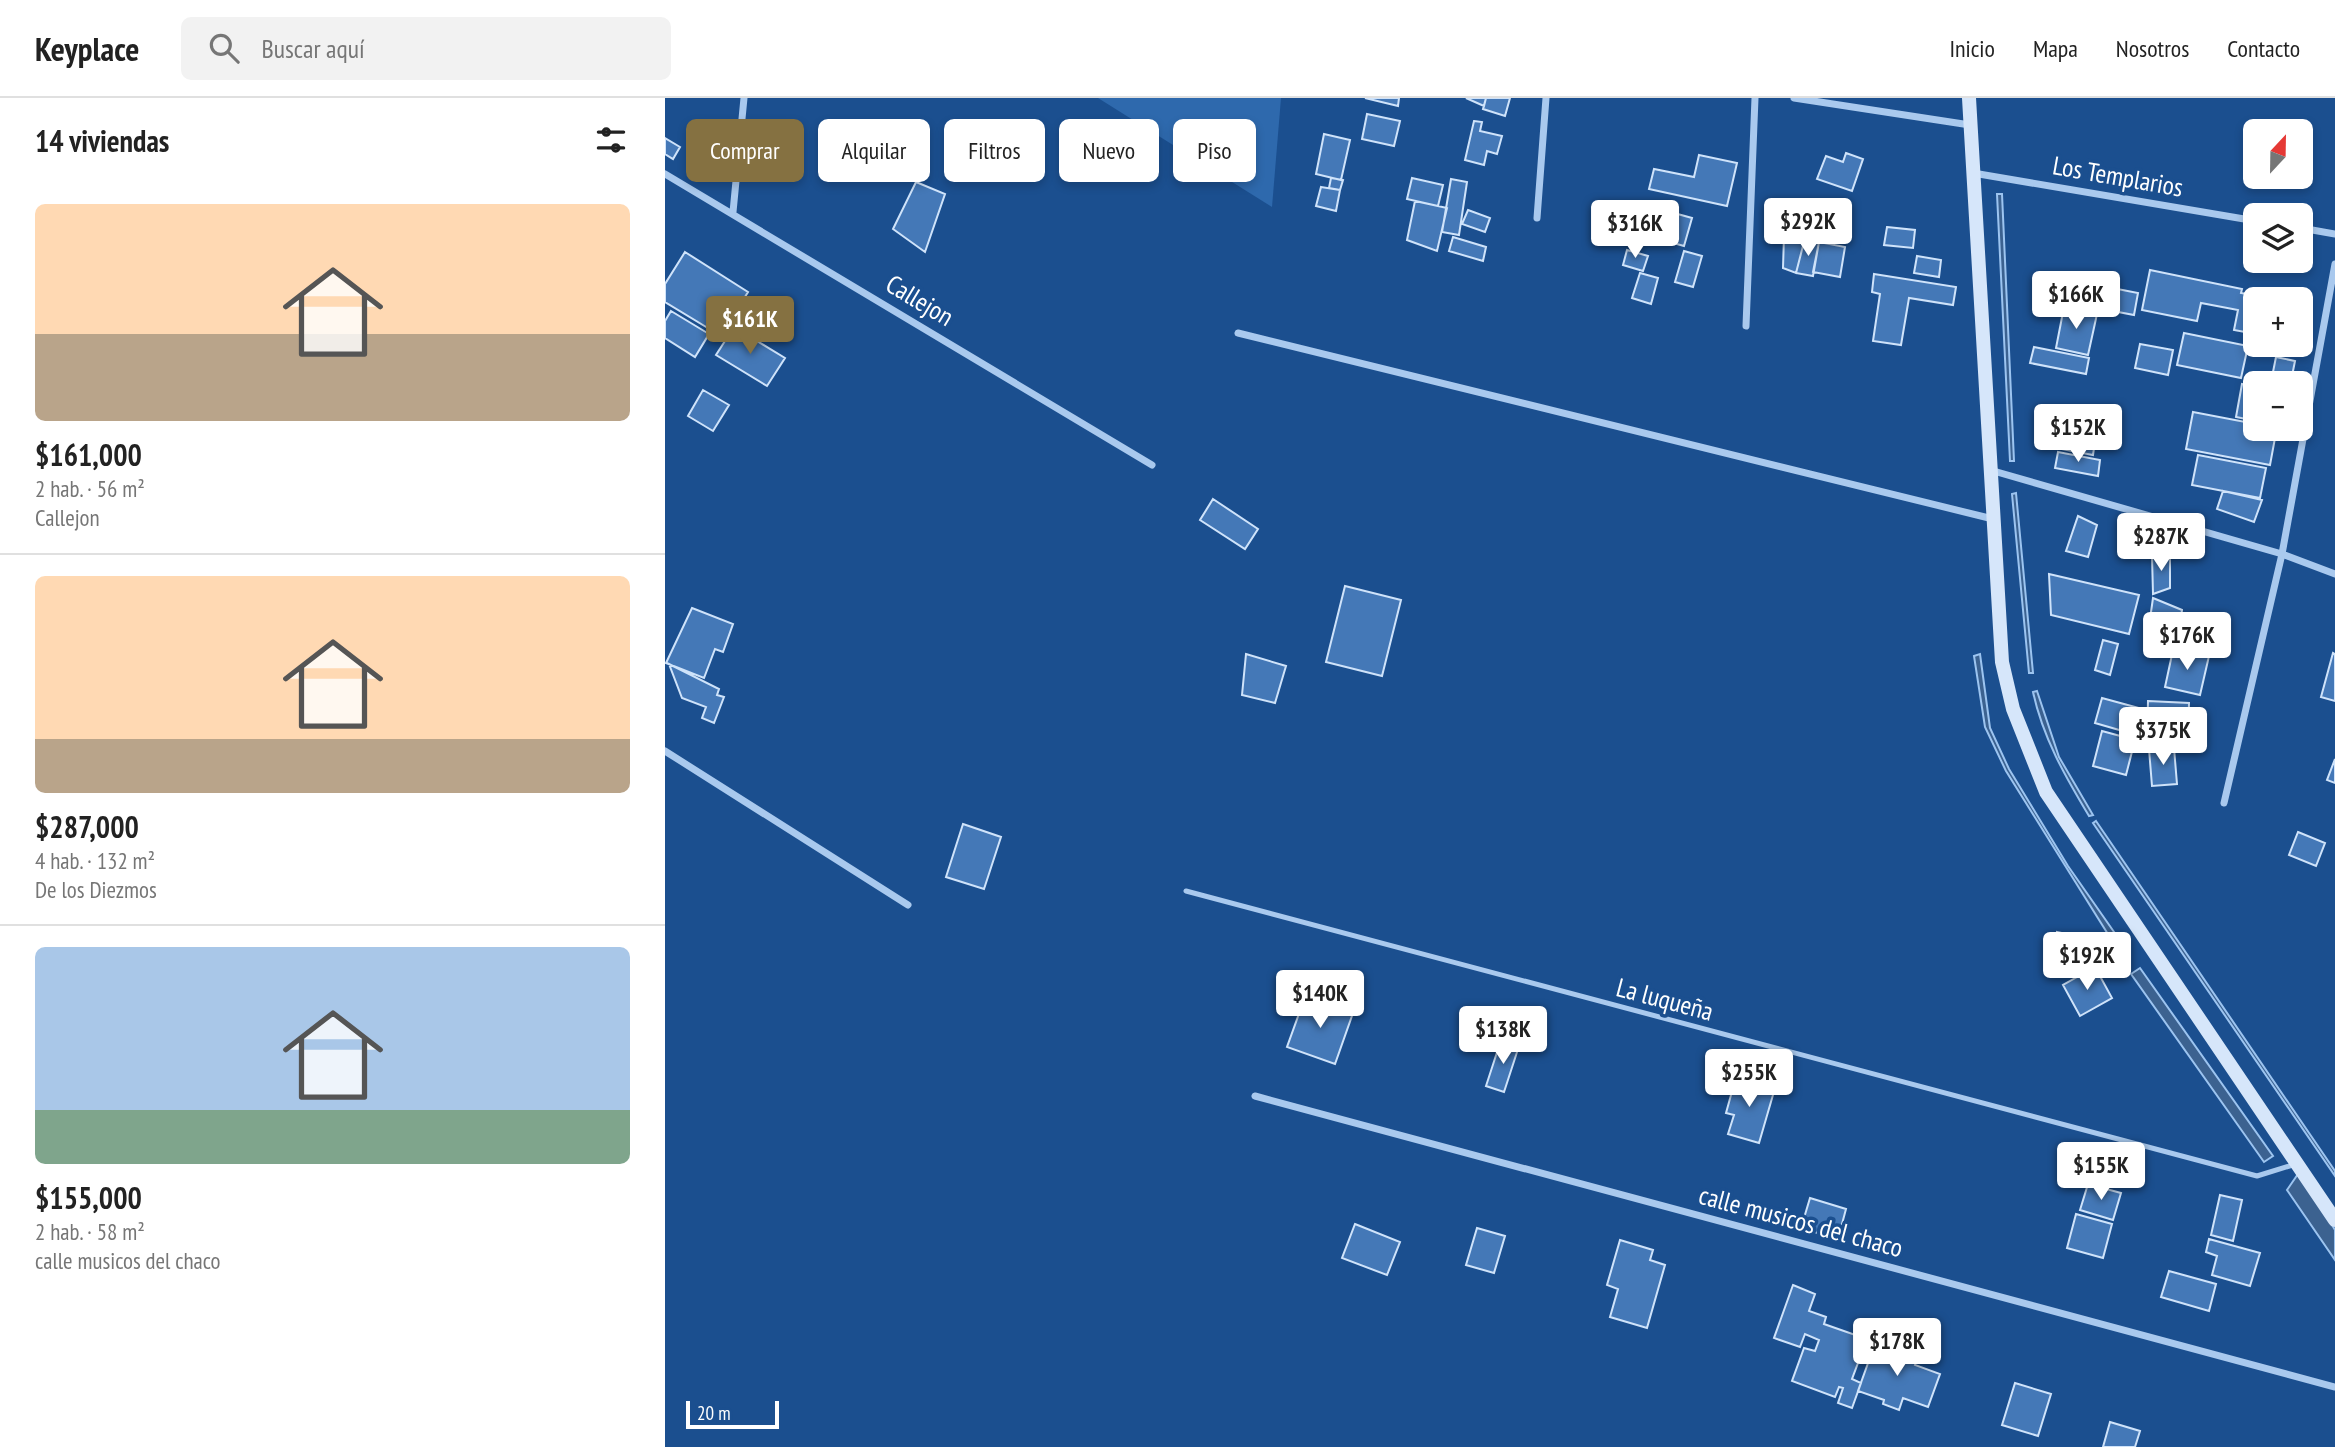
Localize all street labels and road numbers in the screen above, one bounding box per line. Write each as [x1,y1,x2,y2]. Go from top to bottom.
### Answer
street label: Los Templarios [2050,148,2186,204]
street label: Callejon [880,267,960,333]
street label: La luqueña [1613,970,1717,1028]
street label: calle musicos del chaco [1695,1178,1907,1264]

